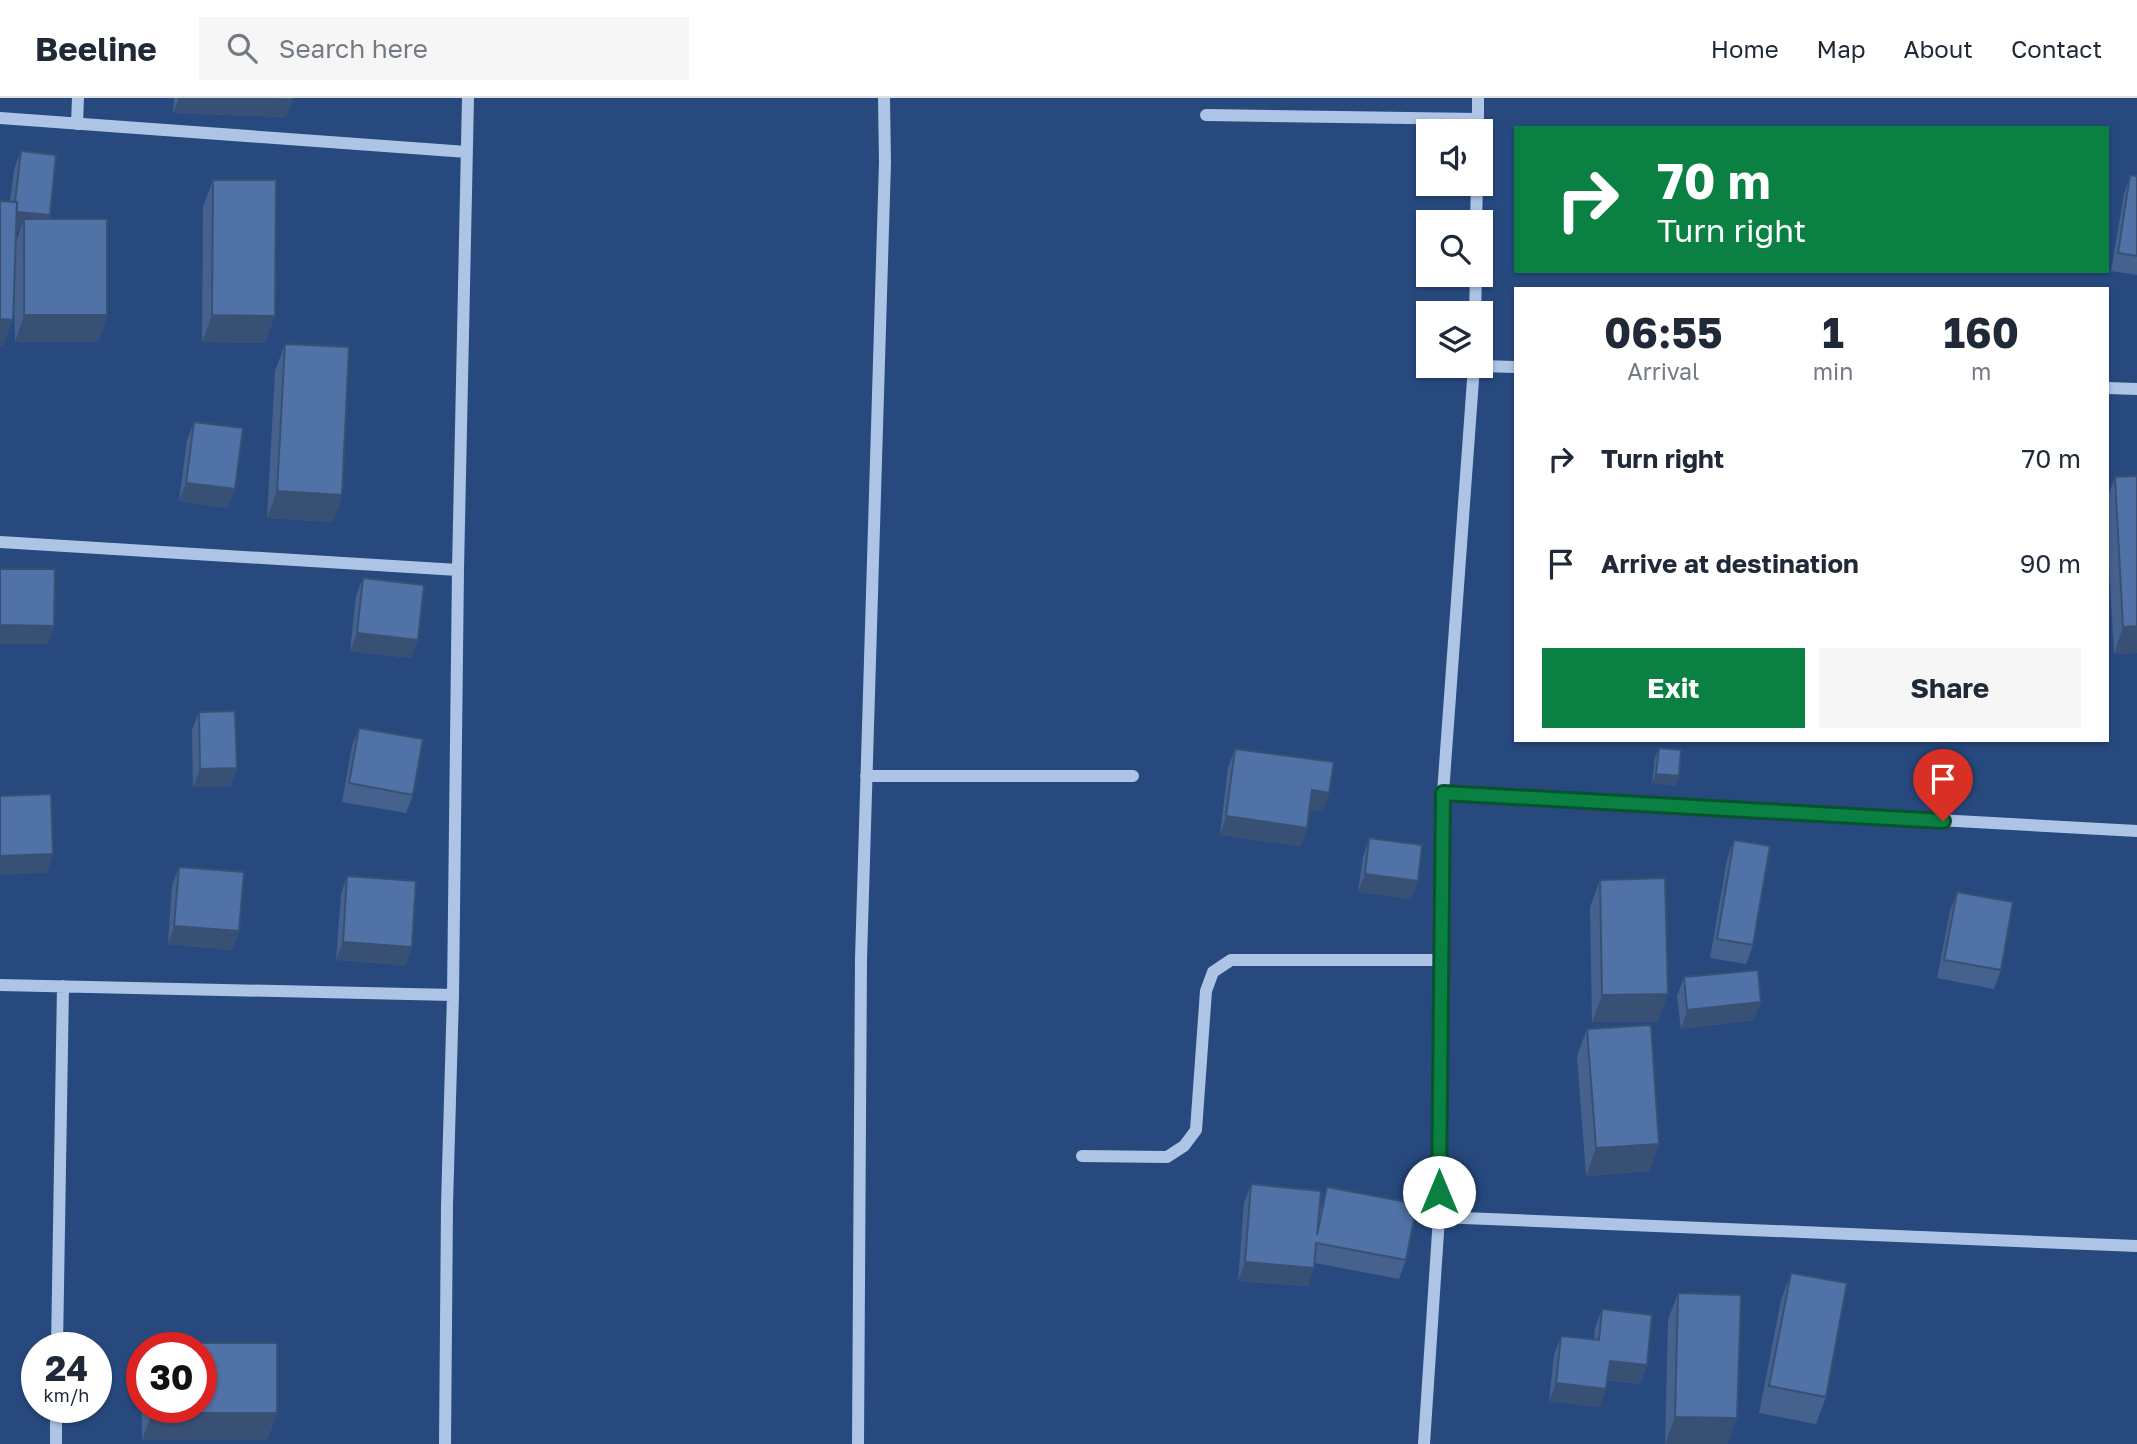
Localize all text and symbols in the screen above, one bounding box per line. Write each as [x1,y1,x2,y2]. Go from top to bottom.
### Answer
search box [199,17,689,80]
text: Beeline [35,29,157,68]
icon: search [223,29,261,67]
text: Search here [279,33,428,64]
text: Home [1711,34,1779,63]
text: Map [1817,34,1866,63]
text: About [1904,34,1973,63]
text: Contact [2011,34,2102,63]
map controls [1416,119,1493,378]
button: sound [1416,119,1493,196]
text: 70 m [1657,151,1771,210]
icon: right [1542,154,1633,245]
button: search [1416,210,1493,287]
text: Turn right [1657,211,1806,249]
button: layers [1416,301,1493,378]
text: 06:55 [1604,307,1723,357]
text: 1 [1822,307,1844,357]
text: 160 [1943,307,2019,357]
text: Arrival [1627,357,1699,385]
text: min [1813,357,1853,385]
text: m [1971,357,1991,385]
icon: right [1542,440,1580,478]
text: Turn right [1601,443,1724,474]
text: 70 m [2022,443,2081,474]
icon: arrive [1542,545,1580,583]
text: Arrive at destination [1601,548,1859,579]
text: 90 m [2020,548,2081,579]
button: Exit [1542,648,1805,728]
button: Share [1819,648,2081,728]
pin [1913,749,1973,821]
icon: arrive [1924,760,1962,798]
position arrow [1402,1155,1476,1229]
speed limit sign: 30 [126,1332,217,1423]
text: 24 [45,1347,88,1389]
text: km/h [44,1384,89,1406]

